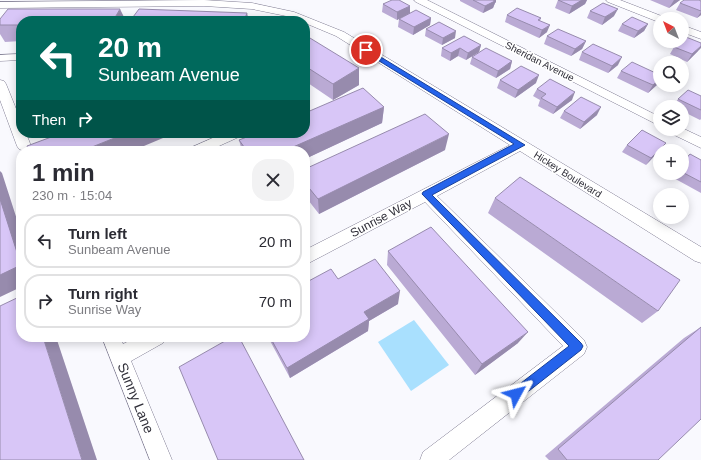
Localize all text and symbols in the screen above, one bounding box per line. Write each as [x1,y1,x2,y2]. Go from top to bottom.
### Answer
north arrow [653,12,689,48]
map controls [653,12,689,224]
icon: left [32,32,84,84]
text: 20 m [98,32,162,63]
pin [349,33,383,67]
icon: arrive [355,39,377,61]
street label: Sheridan Avenue [503,39,577,84]
button: search [653,56,689,92]
text: Sunbeam Avenue [98,65,240,85]
button: layers [653,100,689,136]
icon: right [74,108,96,130]
text: Then [32,111,66,128]
button: + [653,144,689,180]
street label: Hickey Boulevard [532,149,604,200]
text: 1 min [32,159,95,186]
button: close [252,159,294,201]
text: 230 m · 15:04 [32,188,112,203]
button: − [653,188,689,224]
street label: Sunrise Way [348,196,414,240]
text: Turn left [68,225,127,242]
icon: left [34,230,56,252]
text: 20 m [259,233,292,250]
text: Sunbeam Avenue [68,242,170,257]
text: Turn right [68,285,138,302]
icon: right [34,290,56,312]
text: 70 m [259,293,292,310]
text: Sunrise Way [68,302,141,317]
street label: Sunny Lane [115,360,157,436]
position arrow [495,373,537,415]

